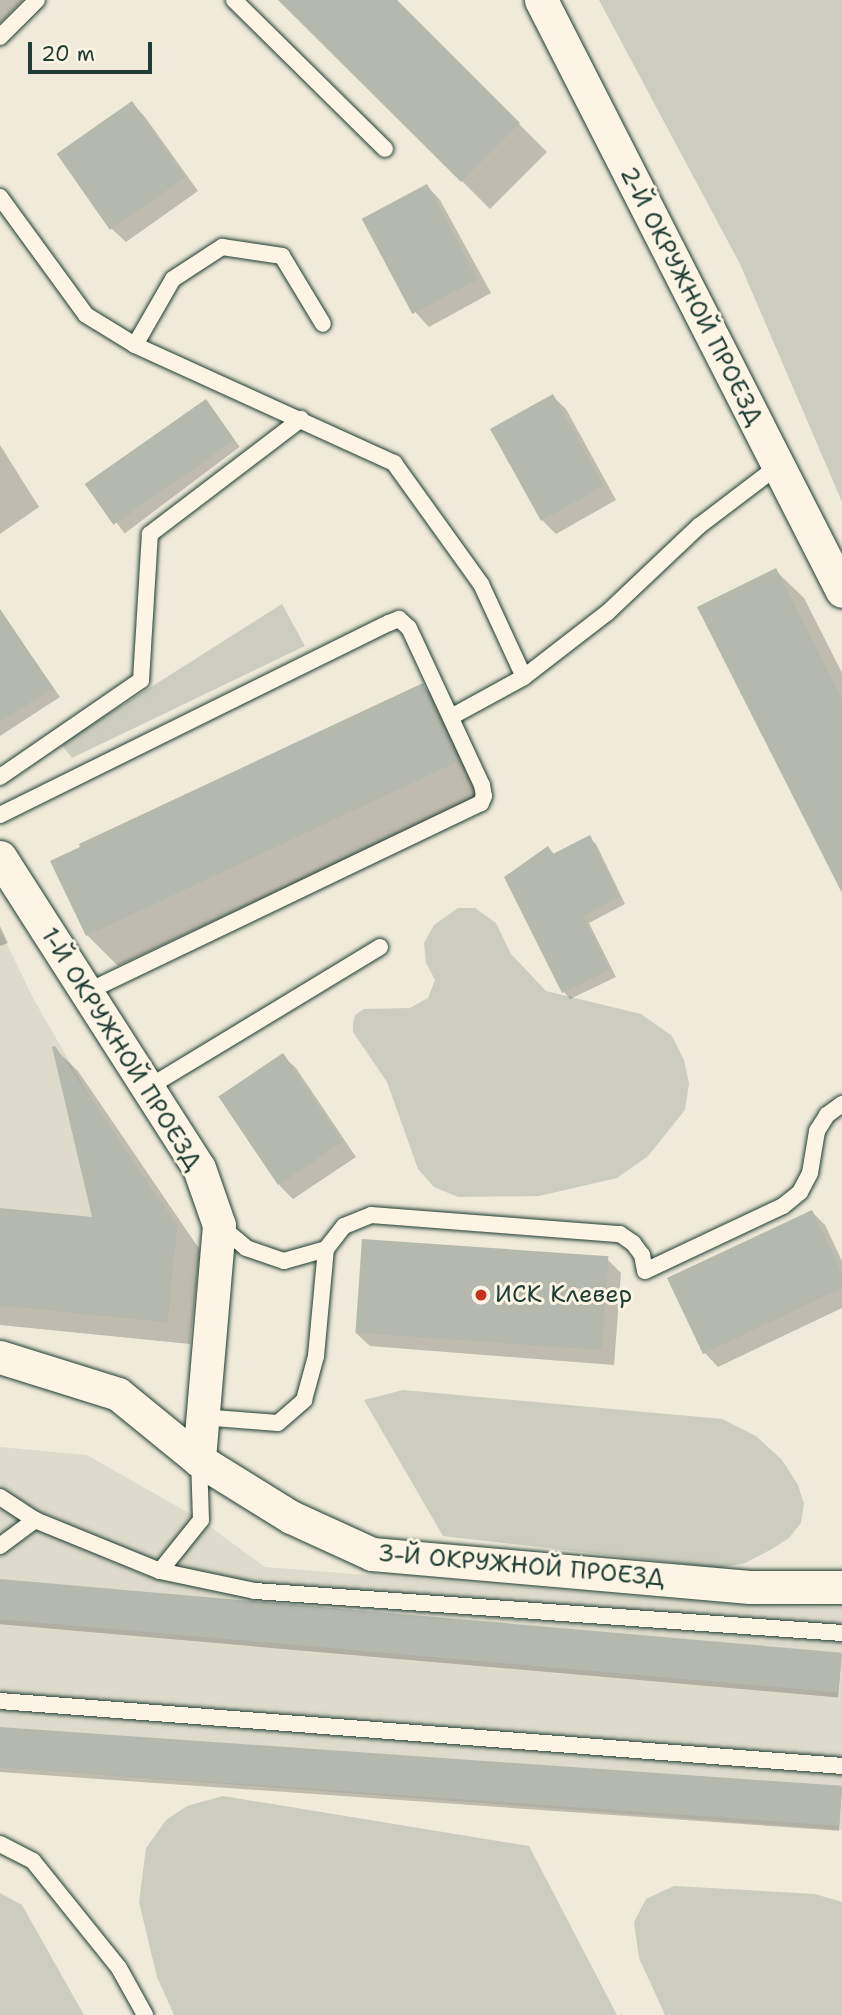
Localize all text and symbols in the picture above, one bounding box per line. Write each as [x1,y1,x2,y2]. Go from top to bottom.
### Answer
scale bar [32,28,156,72]
text: 20 m [41,40,95,68]
street label: 2-Й ОКРУЖНОЙ ПРОЕЗД [613,162,769,430]
street label: 1-Й ОКРУЖНОЙ ПРОЕЗД [35,923,207,1175]
place label: ИСК Клевер [495,1281,632,1309]
marker: ИСК Клевер [473,1287,489,1303]
street label: 3-Й ОКРУЖНОЙ ПРОЕЗД [377,1539,665,1593]

